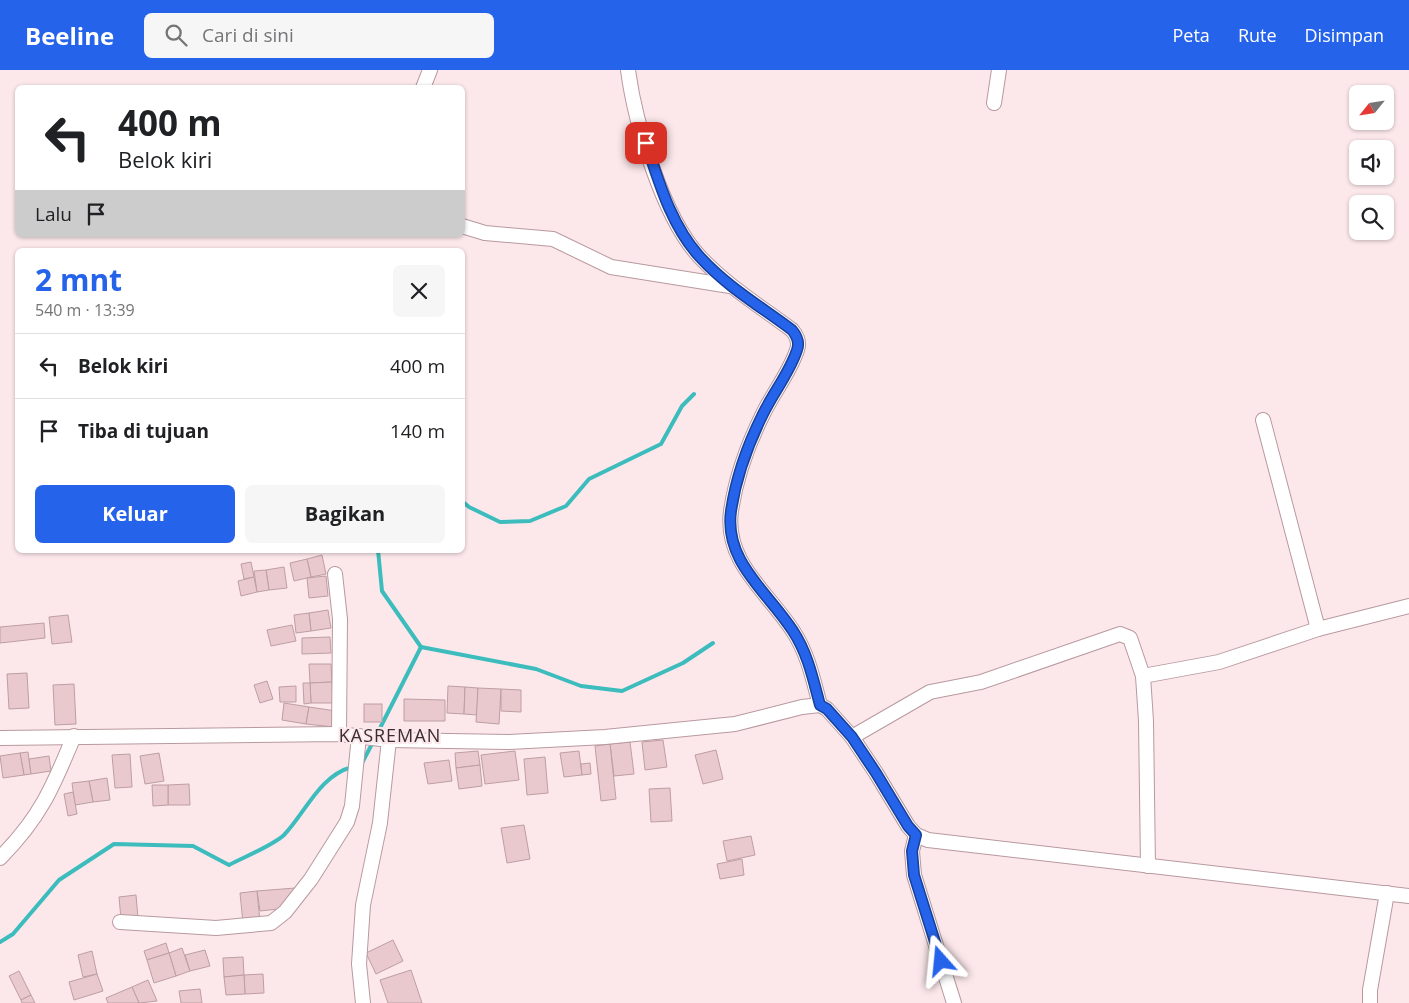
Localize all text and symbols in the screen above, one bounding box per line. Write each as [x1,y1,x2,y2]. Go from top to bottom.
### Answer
search box [144,13,494,58]
text: Beeline [25,19,114,52]
icon: search [162,21,190,49]
text: Cari di sini [202,22,294,48]
text: Peta [1173,23,1210,47]
text: Rute [1238,23,1277,47]
text: Disimpan [1305,23,1384,47]
north arrow [1349,85,1394,130]
map controls [1349,85,1394,240]
text: 400 m [118,99,222,146]
icon: left [35,105,100,170]
pin [625,122,667,164]
icon: arrive [632,129,660,157]
button: sound [1349,140,1394,185]
text: Belok kiri [118,144,212,174]
button: search [1349,195,1394,240]
icon: arrive [82,200,110,228]
text: Lalu [35,201,72,227]
text: 2 mnt [35,259,122,300]
button: close [393,265,445,317]
text: 540 m · 13:39 [35,299,135,321]
icon: left [35,352,63,380]
text: Belok kiri [78,353,168,379]
text: 400 m [390,353,445,379]
icon: arrive [35,417,63,445]
text: Tiba di tujuan [78,418,209,444]
text: 140 m [390,418,445,444]
button: Keluar [35,485,235,543]
button: Bagikan [245,485,445,543]
district label: KASREMAN [339,723,441,747]
position arrow [914,934,966,986]

